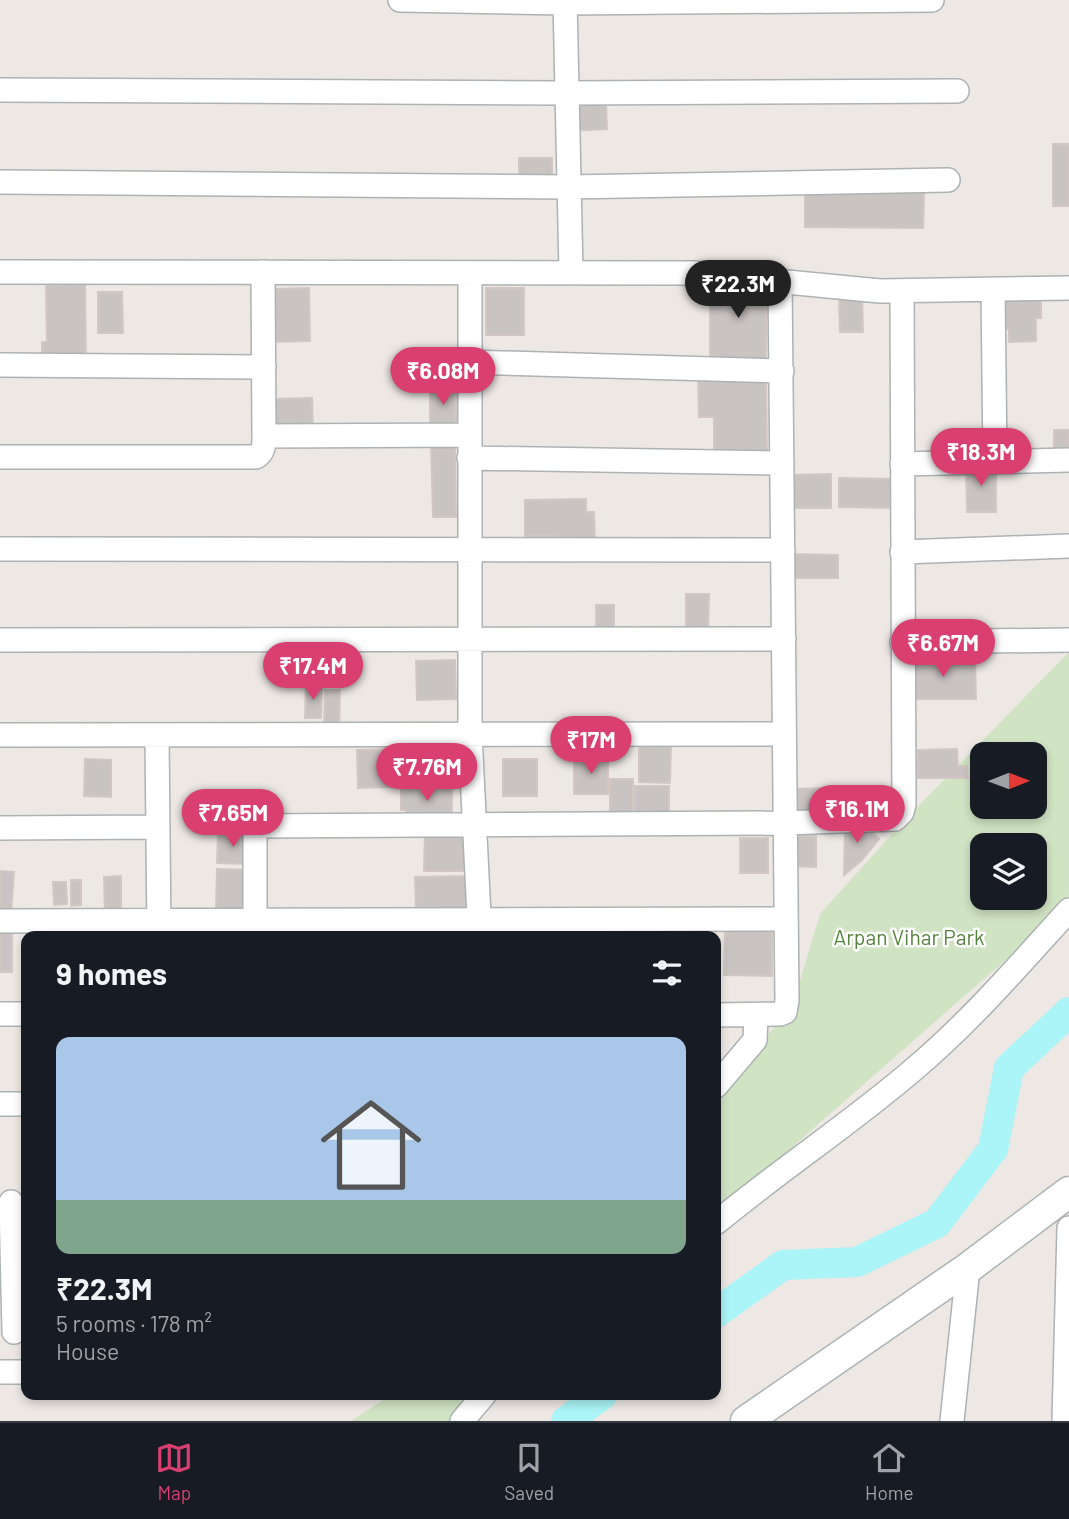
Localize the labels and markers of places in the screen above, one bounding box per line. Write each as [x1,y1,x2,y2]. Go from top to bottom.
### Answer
pin: ₹22.3M [681,260,795,320]
pin: ₹6.08M [386,348,500,407]
pin: ₹18.3M [924,428,1038,488]
pin: ₹6.67M [886,620,1000,679]
pin: ₹17.4M [256,642,370,702]
pin: ₹17M [550,716,632,776]
pin: ₹7.76M [370,744,484,803]
pin: ₹16.1M [800,786,914,845]
pin: ₹7.65M [176,790,290,849]

